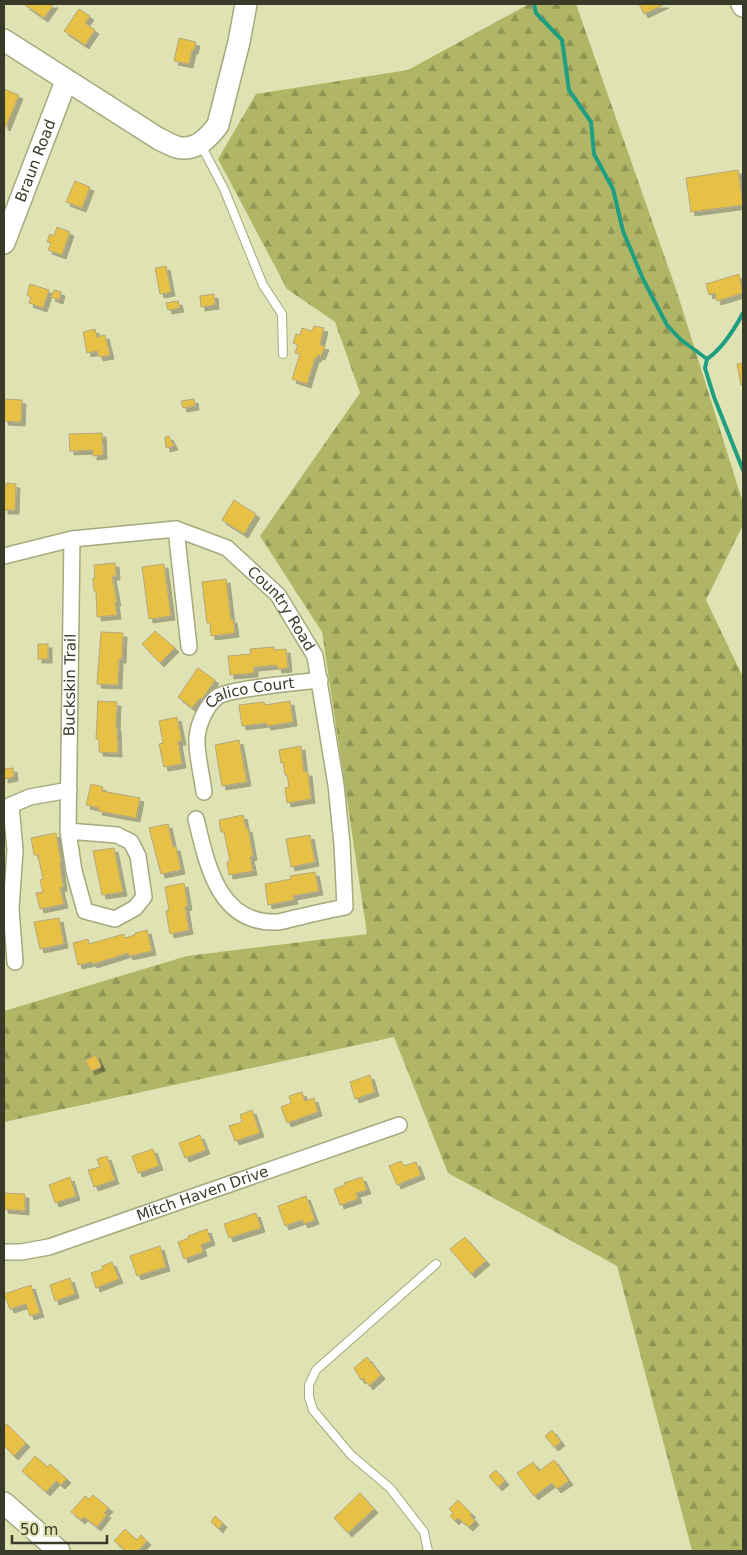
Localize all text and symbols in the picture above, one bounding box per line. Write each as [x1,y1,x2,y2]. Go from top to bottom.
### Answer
street label: Braun Road [11,117,59,205]
street label: Country Road [244,562,319,654]
street label: Buckskin Trail [60,634,80,736]
street label: Calico Court [201,674,295,712]
street label: Mitch Haven Drive [134,1162,271,1225]
scale bar [12,1512,108,1544]
text: 50 m [20,1521,58,1539]

